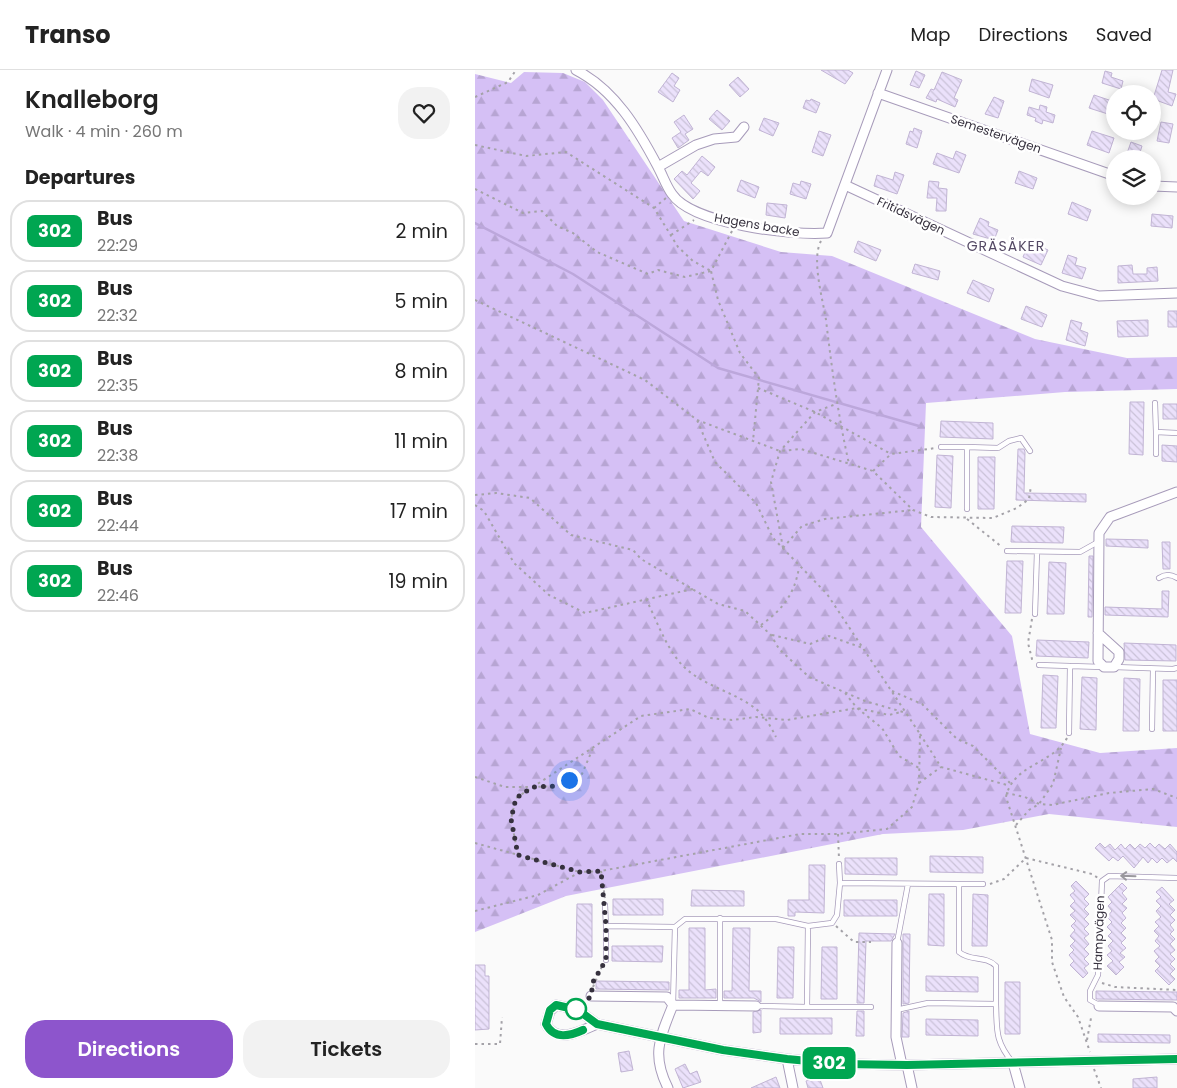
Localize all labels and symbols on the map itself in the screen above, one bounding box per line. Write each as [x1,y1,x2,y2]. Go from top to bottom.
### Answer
street label: Semestervägen [949,110,1044,157]
street label: Fritidsvägen [874,192,948,239]
street label: Hagens backe [713,209,801,240]
district label: GRÄSÅKER [967,236,1045,256]
your location [557,768,582,793]
one-way arrow [1121,872,1137,881]
street label: Hampvägen [1089,895,1108,971]
unlabelled marker [565,998,587,1020]
line badge: 302 [800,1047,858,1079]

